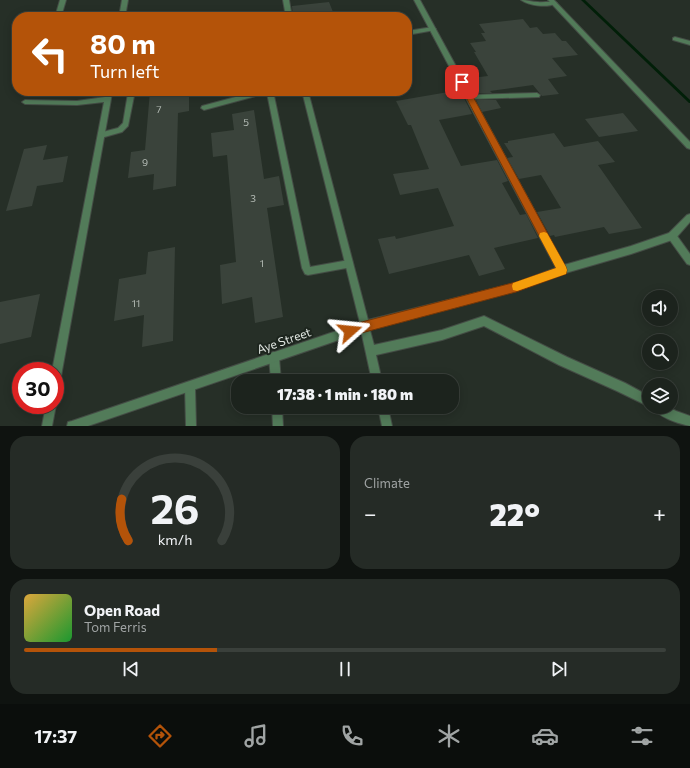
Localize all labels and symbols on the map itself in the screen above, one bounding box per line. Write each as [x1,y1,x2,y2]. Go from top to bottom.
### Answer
pin [445,65,479,99]
house number: 7 [156,103,162,115]
house number: 5 [243,116,249,128]
house number: 9 [142,156,148,168]
house number: 3 [250,192,256,204]
house number: 1 [260,257,264,269]
house number: 11 [132,297,140,309]
position arrow [329,310,371,352]
street label: Aye Street [255,324,313,356]
speed limit sign: 30 [12,362,64,414]

